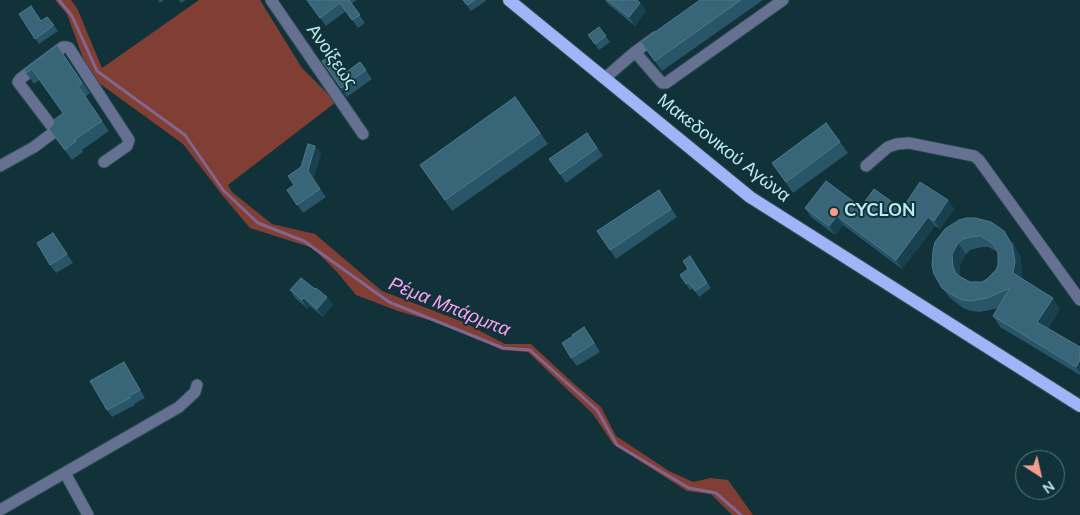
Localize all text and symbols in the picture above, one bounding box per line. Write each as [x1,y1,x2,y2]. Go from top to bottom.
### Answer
street label: Ανοίξεως [301,21,361,93]
street label: Μακεδονικού Αγώνα [652,90,794,208]
place label: CYCLON [844,201,916,223]
marker: CYCLON [828,206,840,218]
water label: Ρέμα Μπάρμπα [385,273,513,343]
north arrow [1015,450,1065,500]
text: N [1039,476,1058,498]

